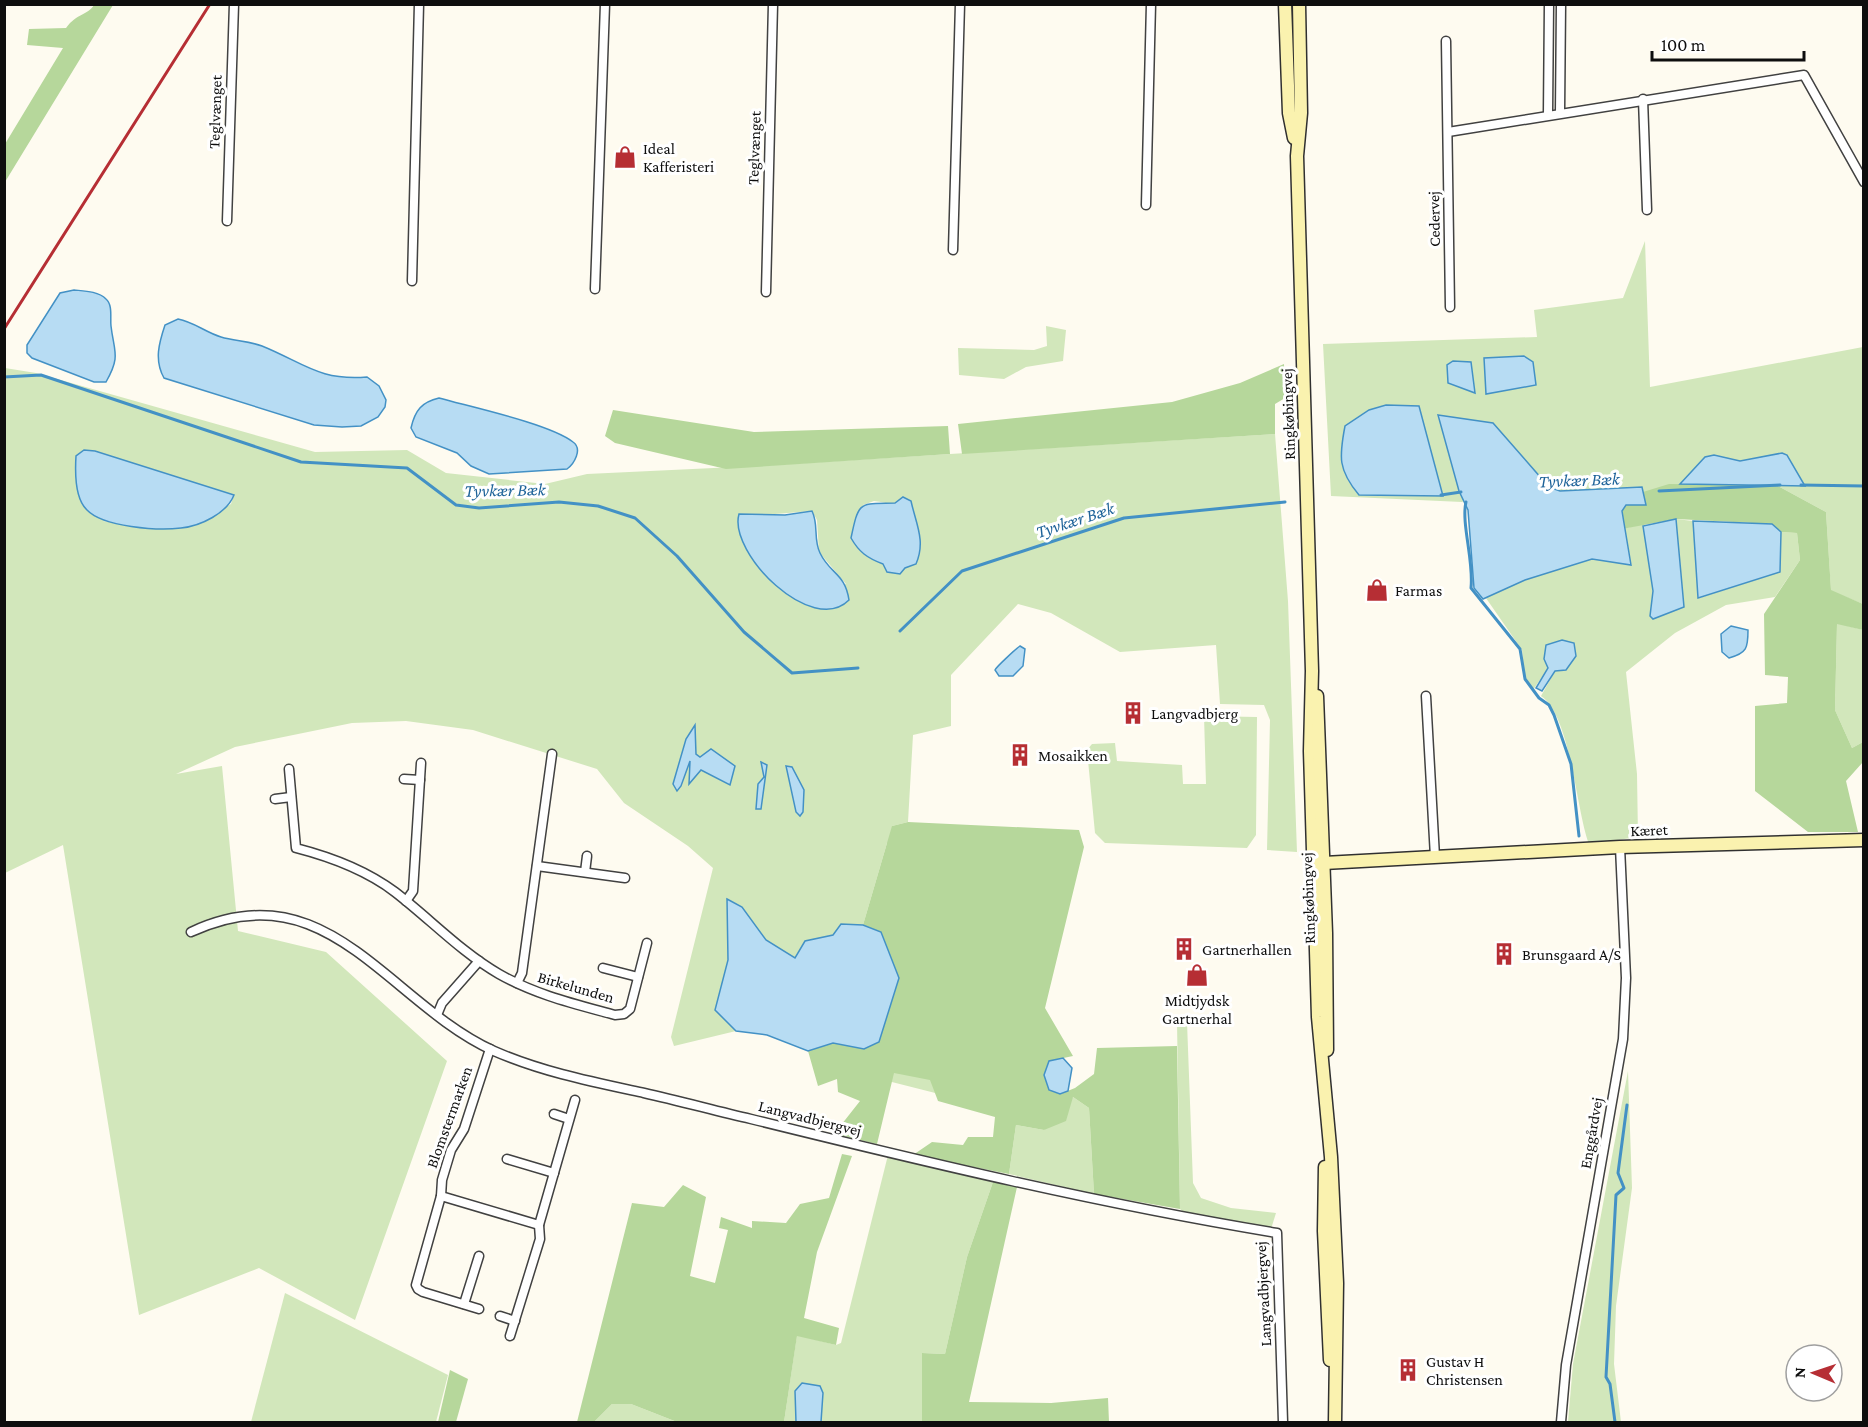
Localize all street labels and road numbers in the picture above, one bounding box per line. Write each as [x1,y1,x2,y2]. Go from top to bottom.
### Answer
street label: Teglvænget [205,74,226,149]
street label: Teglvænget [744,110,765,185]
street label: Cedervej [1425,191,1444,247]
street label: Ringkøbingvej [1278,368,1299,460]
street label: Kæret [1630,821,1669,839]
street label: Ringkøbingvej [1298,852,1319,944]
street label: Birkelunden [536,968,616,1006]
street label: Blomstermarken [423,1063,475,1170]
street label: Enggårdvej [1576,1096,1607,1170]
street label: Langvadbjergvej [757,1097,863,1140]
street label: Langvadbjergvej [1252,1241,1275,1347]

